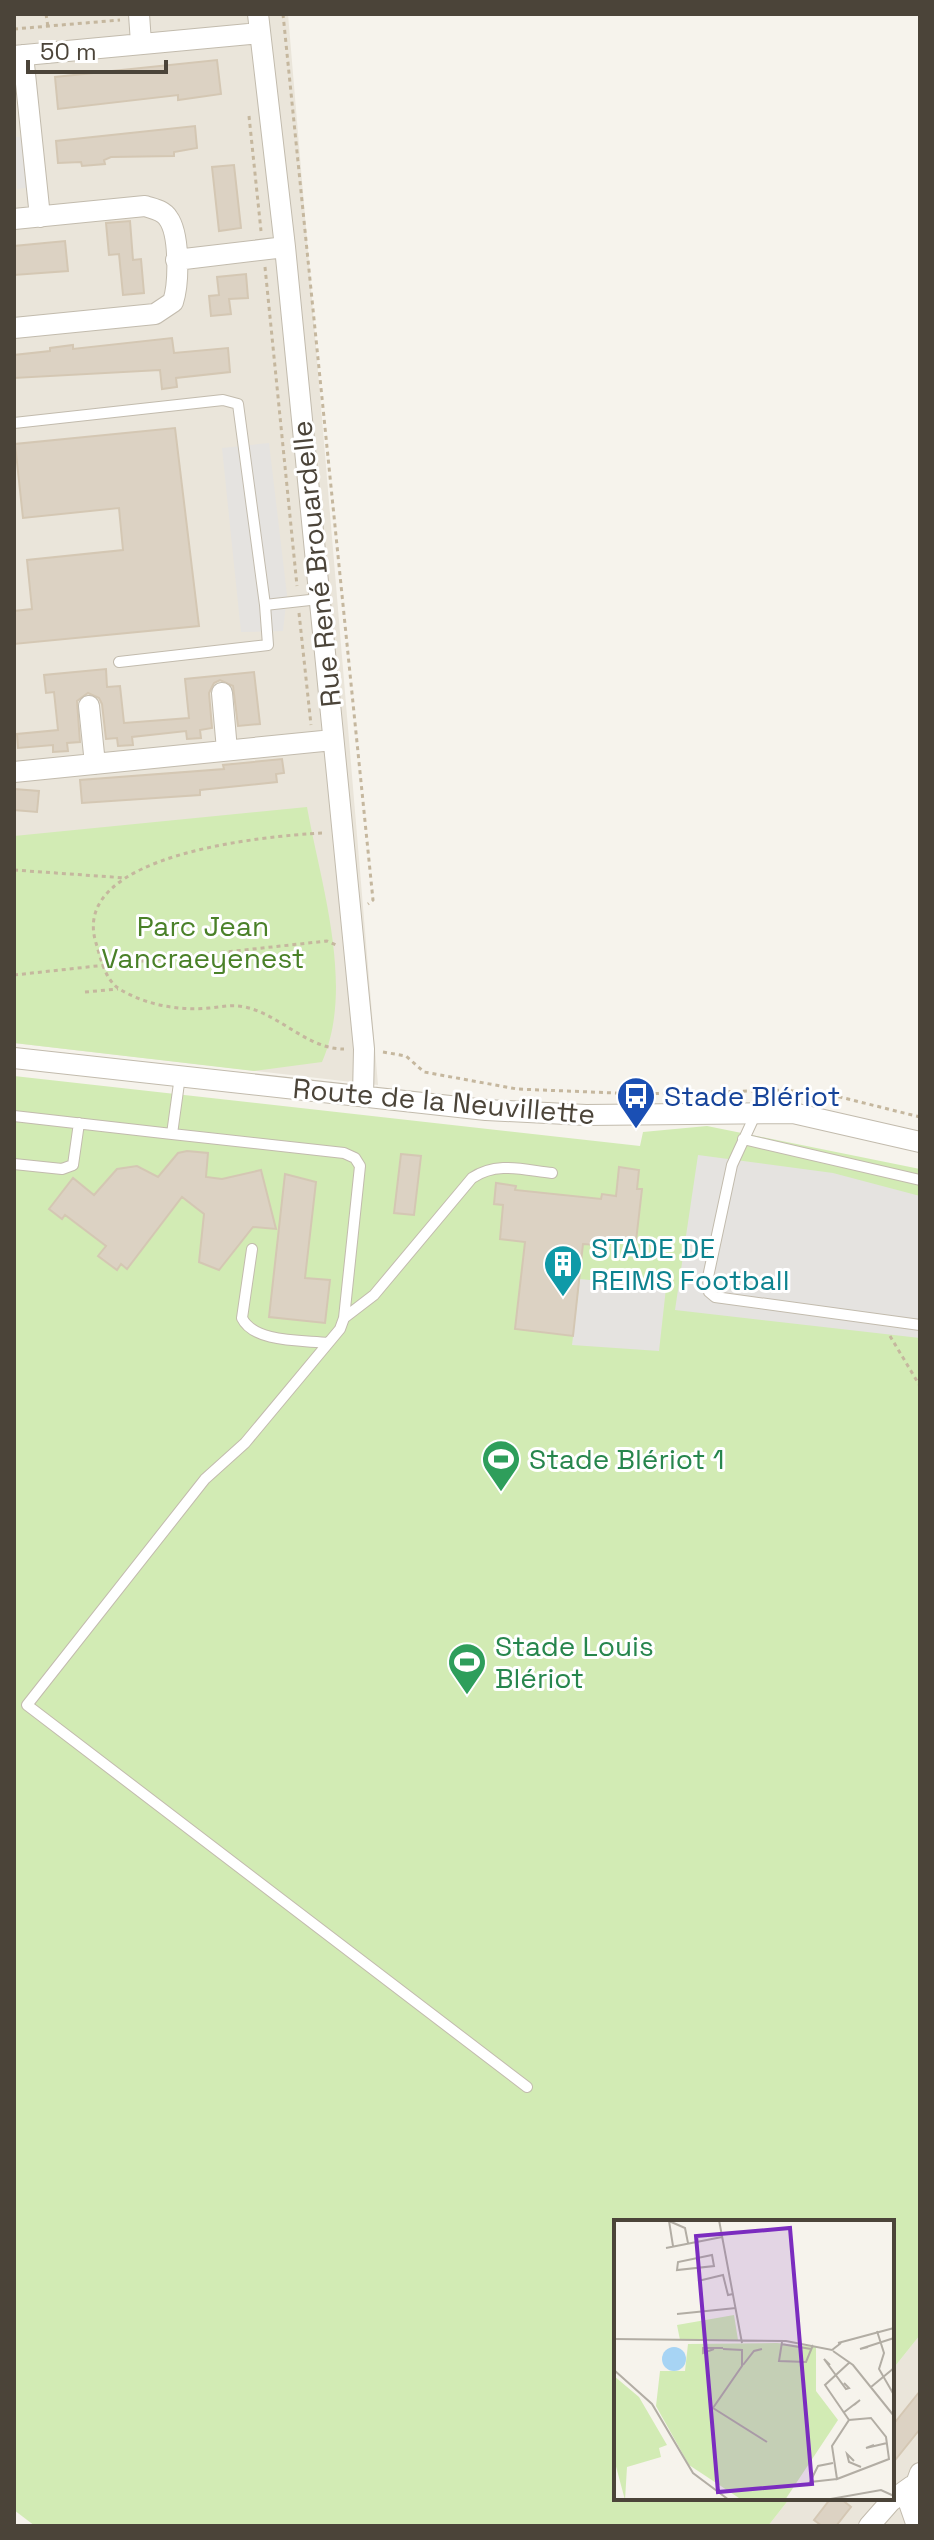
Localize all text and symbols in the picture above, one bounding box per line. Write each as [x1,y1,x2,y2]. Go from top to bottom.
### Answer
scale bar [28,24,166,74]
text: 50 m [40,36,97,67]
street label: Rue René Brouardelle [283,419,349,709]
park label: Parc Jean Vancraeyenest [101,908,305,976]
street label: Route de la Neuvillette [291,1070,597,1132]
bus stop icon: Stade Blériot [615,1075,657,1130]
place label: Stade Blériot [664,1078,841,1114]
place label: STADE DE REIMS Football [591,1230,790,1298]
building icon: STADE DE REIMS Football [542,1243,584,1298]
sports icon: Stade Blériot 1 [480,1438,522,1493]
place label: Stade Blériot 1 [529,1441,724,1477]
place label: Stade Louis Blériot [495,1628,654,1696]
sports icon: Stade Louis Blériot [446,1641,488,1696]
inset map [614,2220,894,2500]

